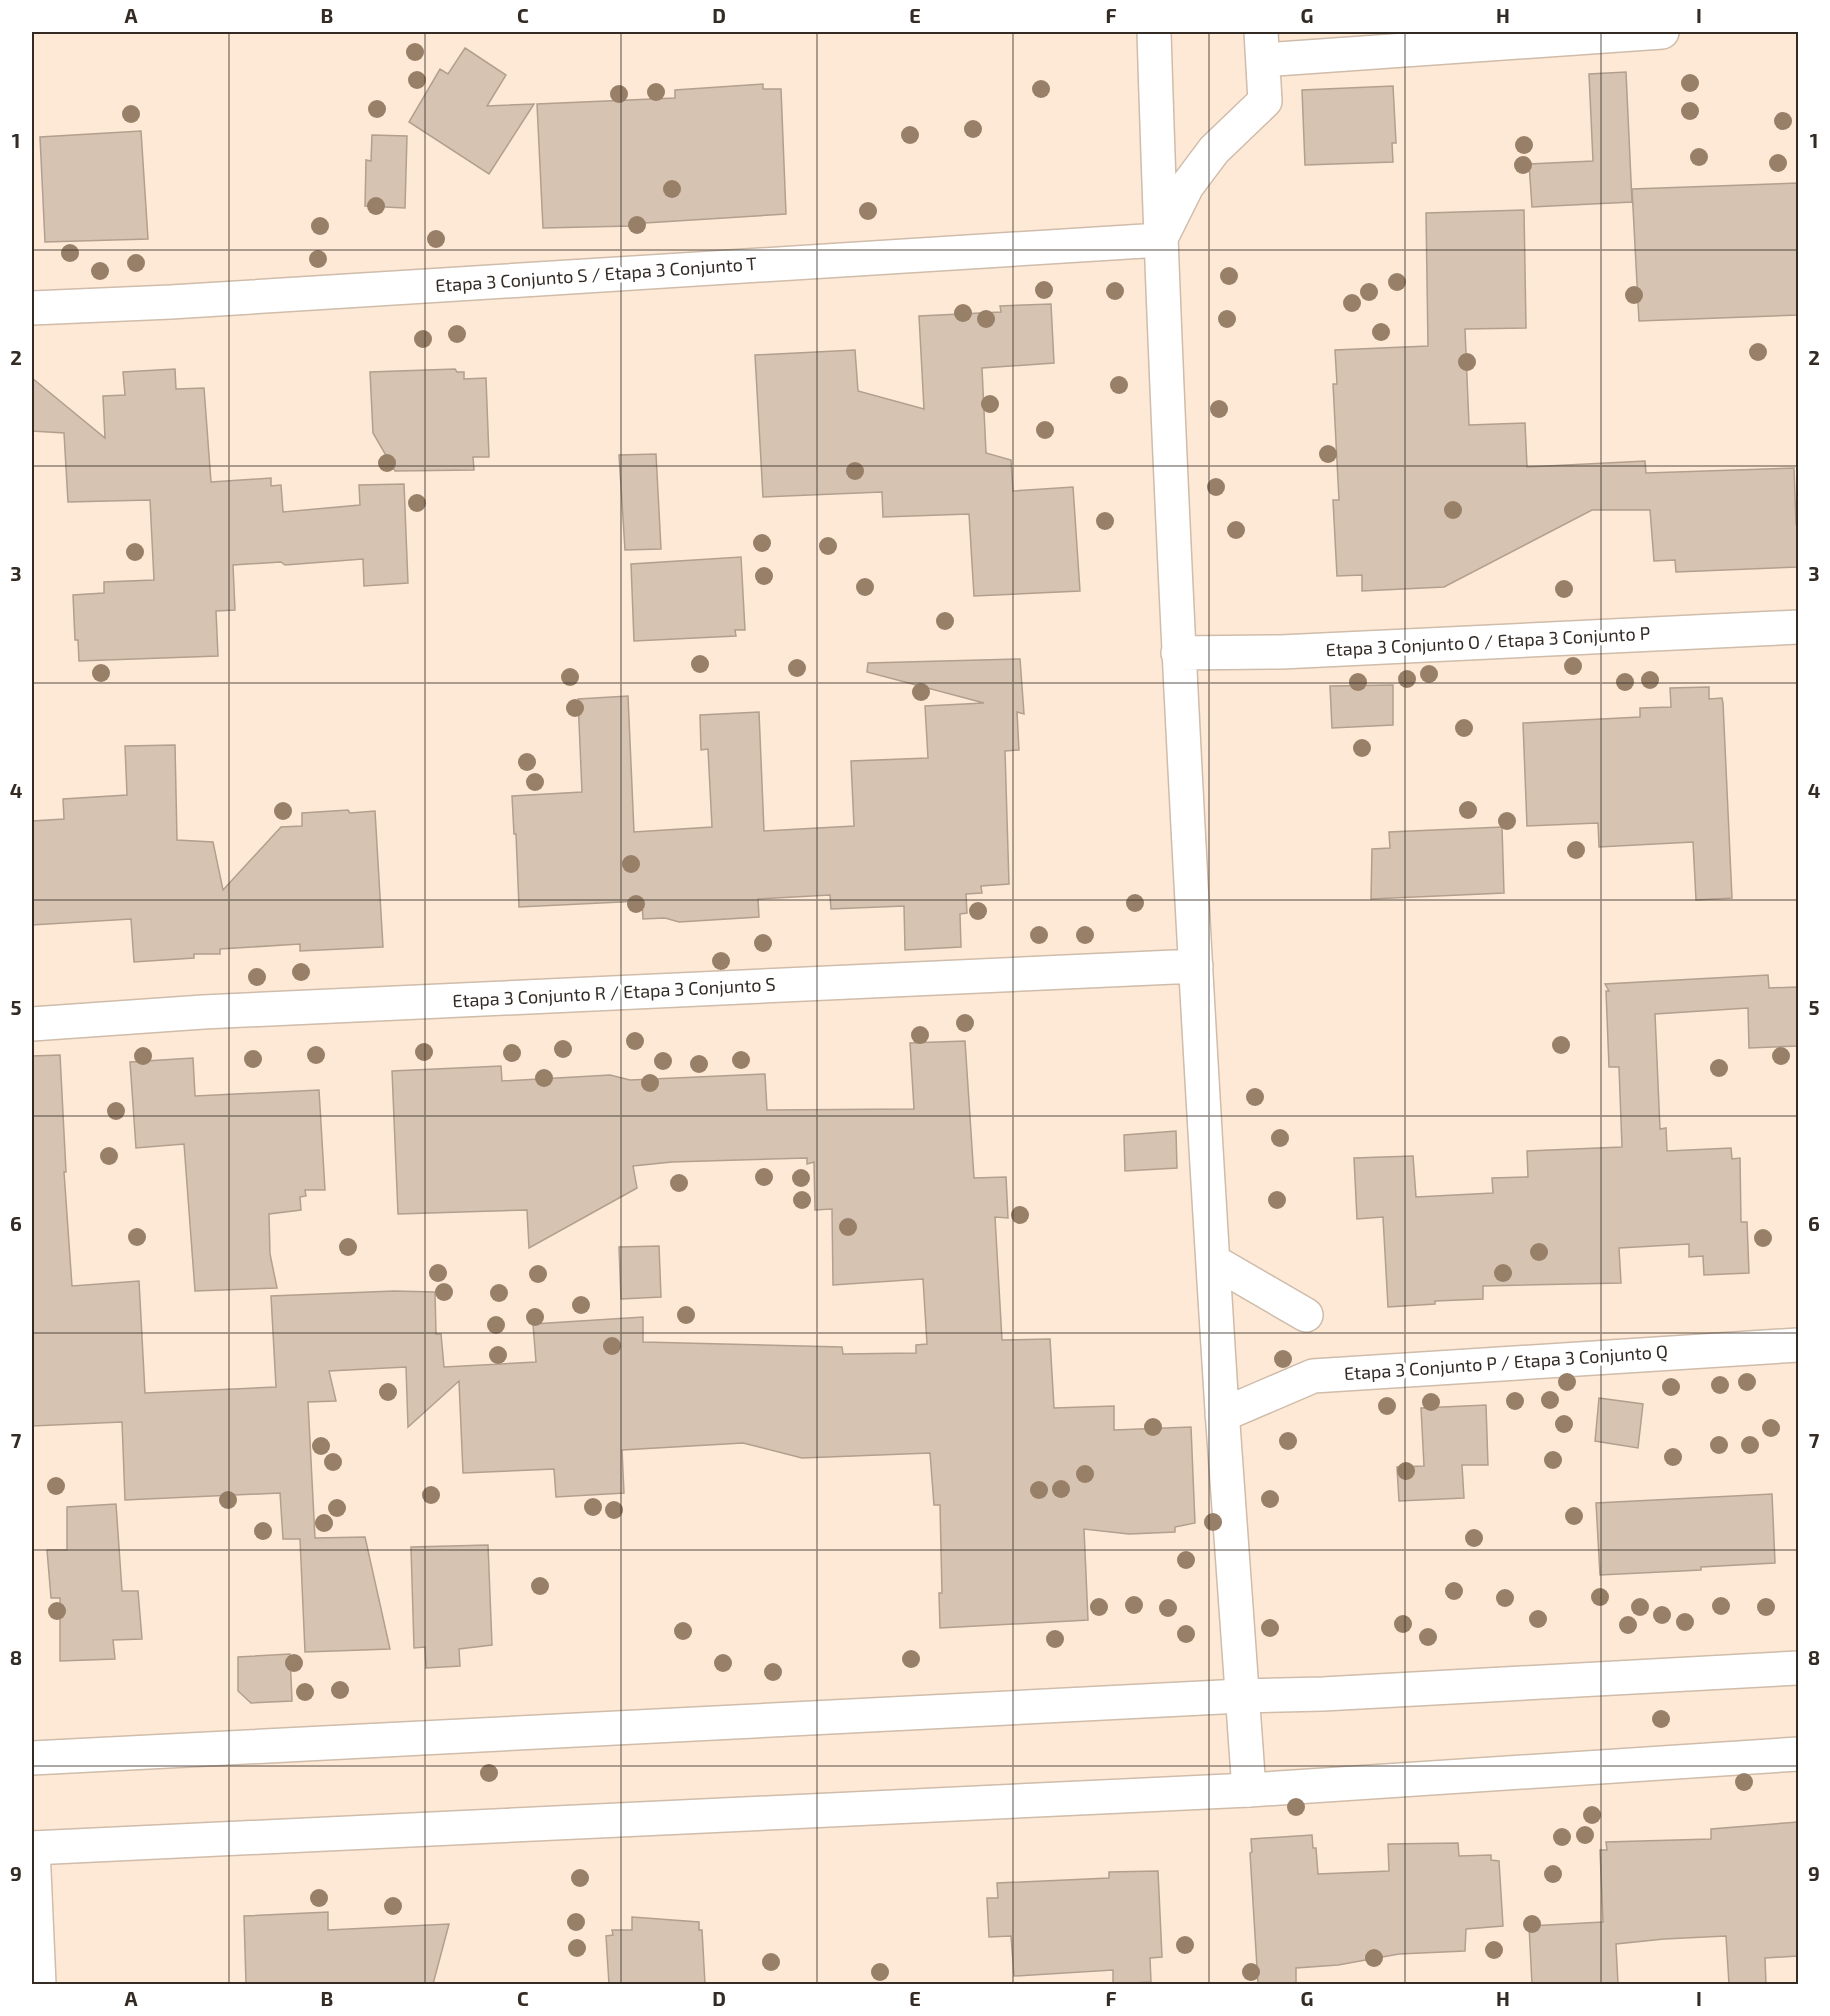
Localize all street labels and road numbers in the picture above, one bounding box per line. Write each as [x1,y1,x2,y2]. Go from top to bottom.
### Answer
street label: Etapa 3 Conjunto S / Etapa 3 Conjunto T [434,252,758,296]
street label: Etapa 3 Conjunto O / Etapa 3 Conjunto P [1325,622,1651,660]
street label: Etapa 3 Conjunto R / Etapa 3 Conjunto S [452,973,776,1011]
street label: Etapa 3 Conjunto P / Etapa 3 Conjunto Q [1343,1340,1669,1384]

